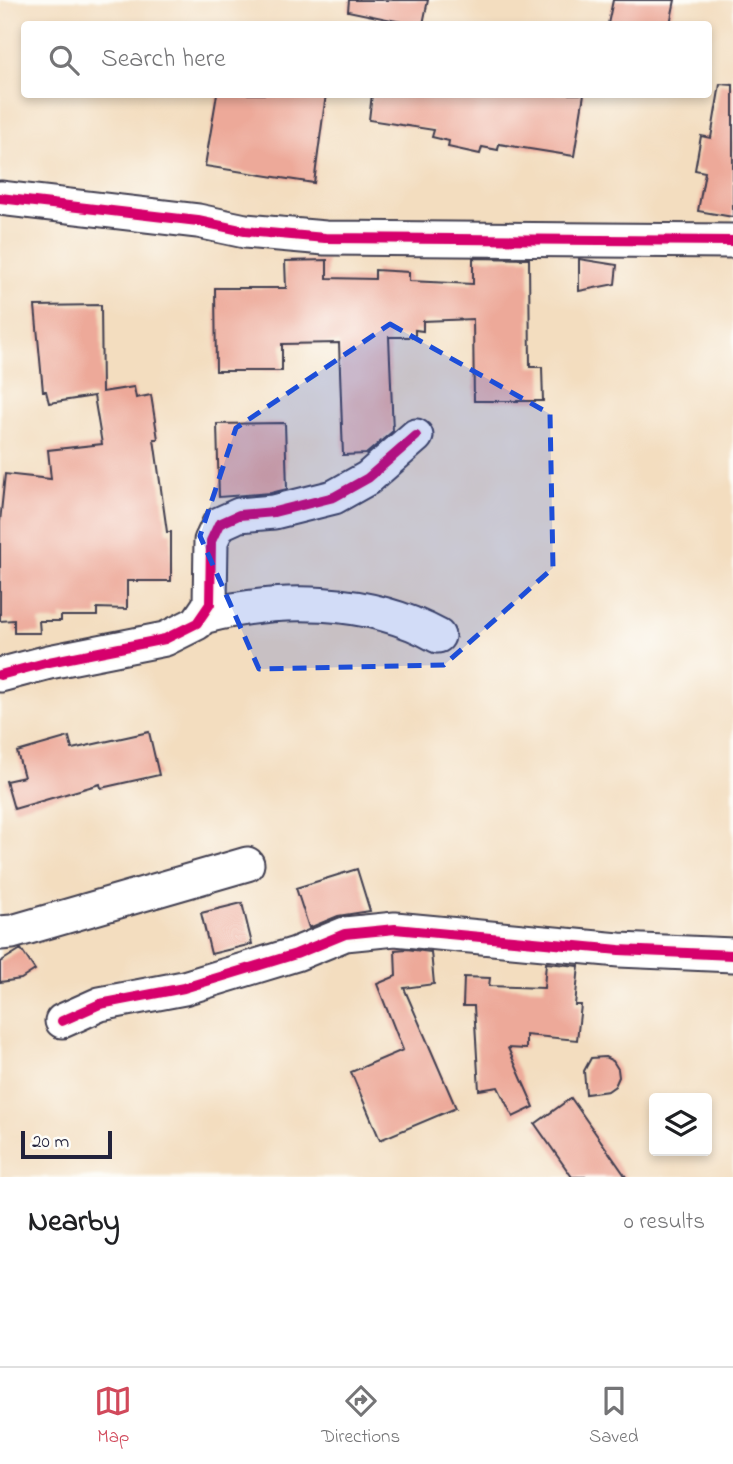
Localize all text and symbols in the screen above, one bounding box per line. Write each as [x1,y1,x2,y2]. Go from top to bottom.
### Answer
search box [21,21,712,98]
icon: search [45,41,83,79]
text: Search here [101,41,226,79]
map controls [649,1093,712,1156]
button: layers [649,1093,712,1156]
scale bar [21,1128,112,1160]
text: 20 m [32,1129,69,1156]
text: Nearby [28,1201,120,1245]
text: 0 results [624,1206,705,1239]
tab: Map [94,1382,132,1451]
tab: Directions [321,1382,400,1451]
tab: Saved [589,1382,639,1451]

